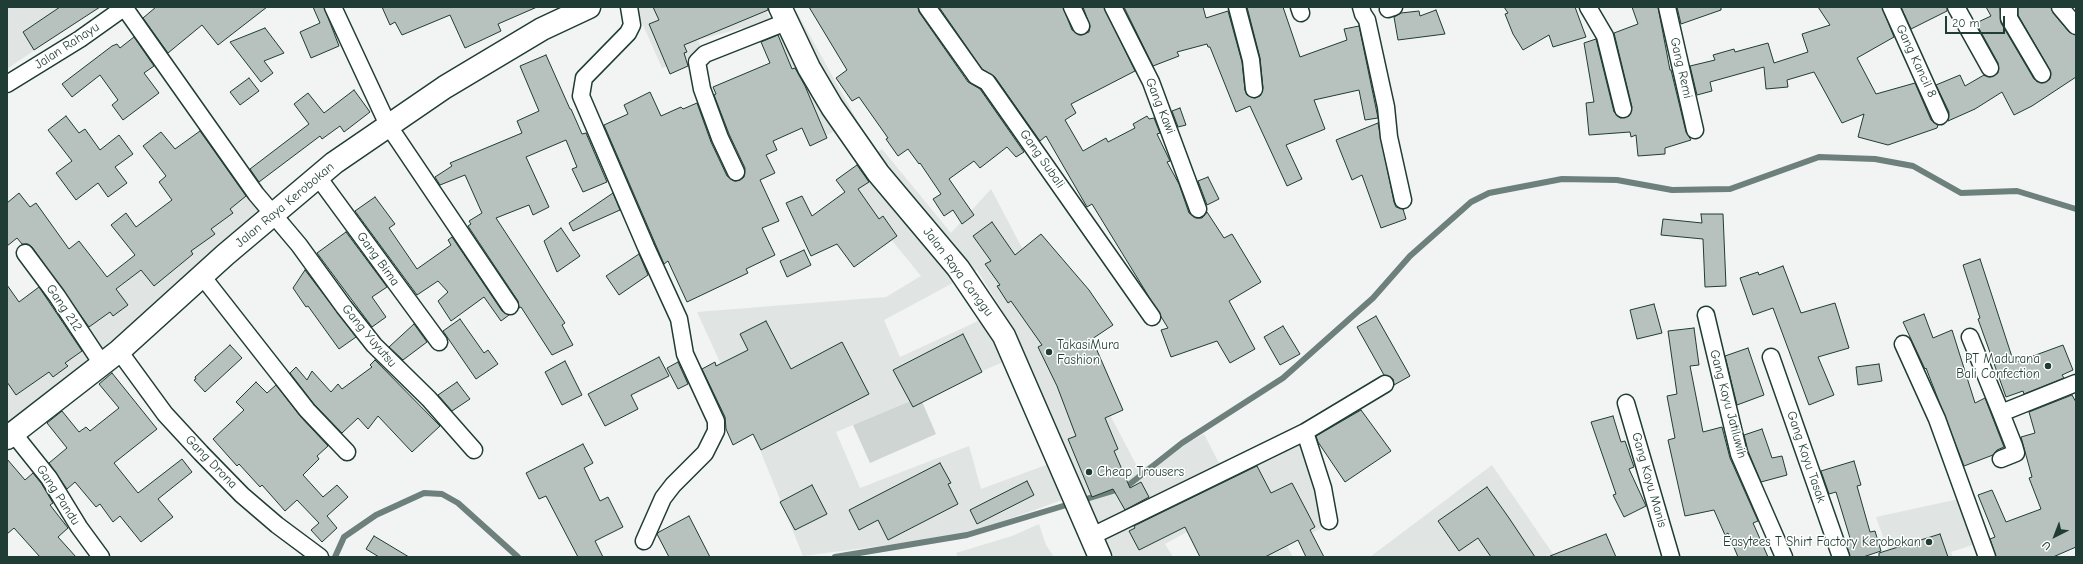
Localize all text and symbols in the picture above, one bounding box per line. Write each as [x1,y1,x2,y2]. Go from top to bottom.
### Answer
scale bar [1947,8,2007,34]
text: 20 m [1952,16,1980,30]
street label: Jalan Rahayu [32,19,102,73]
street label: Gang Kancil 8 [1892,22,1940,100]
street label: Gang Remi [1666,36,1696,100]
street label: Gang Kawi [1142,76,1178,136]
street label: Gang Subali [1016,127,1068,191]
street label: Jalan Raya Kerobokan [232,159,338,251]
street label: Jalan Raya Canggu [920,225,996,319]
street label: Gang Bima [353,229,403,289]
street label: Gang 212 [43,282,85,334]
street label: Gang Yuyutsu [338,301,400,371]
place label: TakasiMura Fashion [1057,337,1120,368]
marker: TakasiMura Fashion [1044,347,1054,357]
street label: Gang Kayu Jatiluwih [1706,348,1750,460]
place label: PT Madurana Bali Confection [1956,351,2040,382]
marker: PT Madurana Bali Confection [2043,361,2053,371]
street label: Gang Kayu Tasak [1783,409,1829,505]
street label: Gang Kayu Manis [1628,431,1670,529]
street label: Gang Drona [182,432,240,492]
street label: Gang Pandu [33,462,83,528]
place label: Cheap Trousers [1097,464,1184,480]
marker: Cheap Trousers [1084,467,1094,477]
north arrow [2035,516,2075,556]
place label: Easytees T Shirt Factory Kerobokan [1723,534,1921,550]
marker: Easytees T Shirt Factory Kerobokan [1924,537,1934,547]
text: U [2040,538,2054,553]

